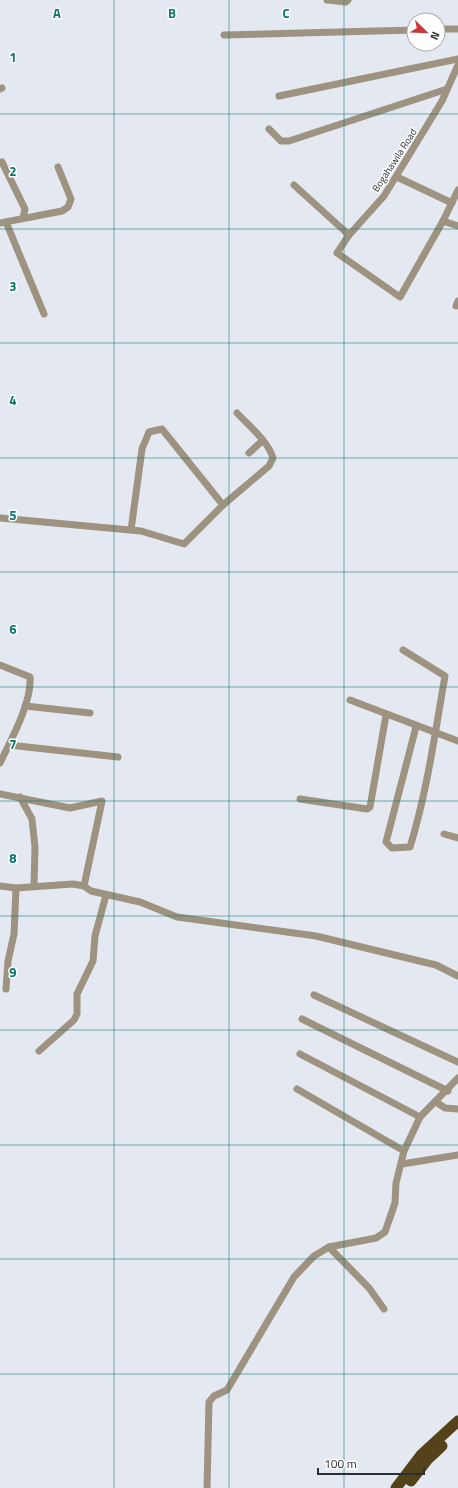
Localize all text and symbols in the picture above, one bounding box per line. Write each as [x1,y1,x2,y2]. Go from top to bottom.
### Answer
text: A [53,3,61,23]
text: B [168,3,176,23]
text: C [282,3,290,23]
north arrow [406,12,446,52]
text: N [426,29,444,43]
text: 1 [9,47,17,67]
street label: Bogahawila Road [368,126,421,195]
text: 2 [9,161,17,181]
text: 3 [9,276,17,296]
text: 4 [9,390,17,410]
text: 5 [9,505,17,525]
text: 6 [9,619,17,639]
text: 7 [9,734,17,754]
text: 8 [9,848,17,868]
text: 9 [9,962,17,982]
scale bar [318,1450,424,1476]
text: 100 m [324,1454,357,1473]

